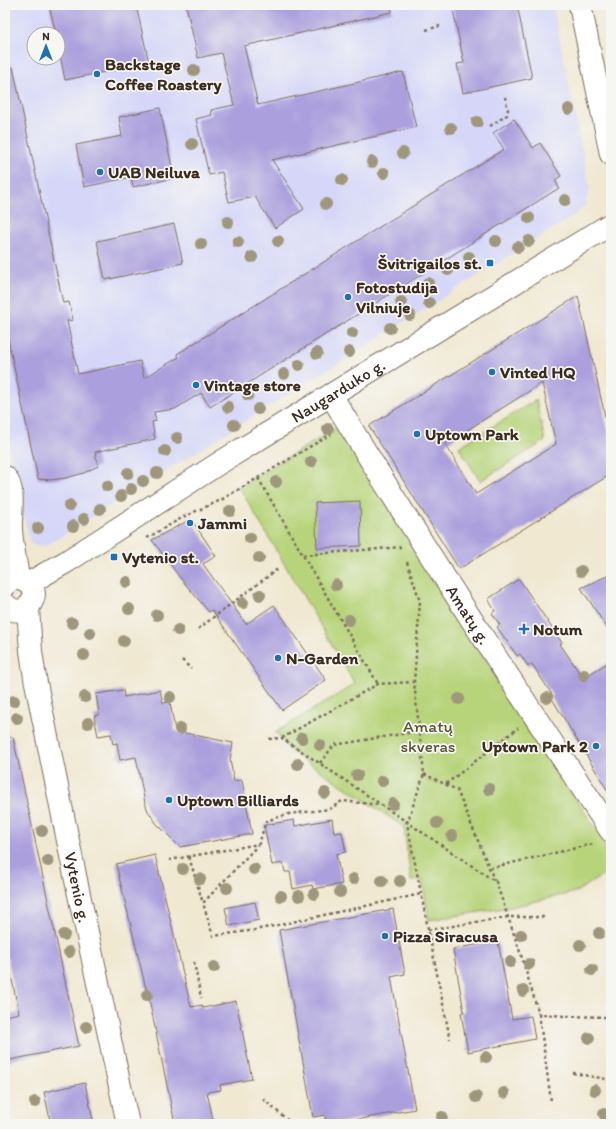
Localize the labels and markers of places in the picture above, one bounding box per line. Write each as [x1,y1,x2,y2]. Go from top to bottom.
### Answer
place label: Backstage Coffee Roastery [105,54,223,95]
marker: Backstage Coffee Roastery [92,69,102,79]
place label: UAB Neiluva [108,162,200,182]
marker: UAB Neiluva [95,167,105,177]
place label: Švitrigailos st. [378,253,482,274]
marker: Švitrigailos st. [485,258,495,268]
place label: Fotostudija Vilniuje [356,277,438,318]
marker: Fotostudija Vilniuje [343,292,353,302]
place label: Vinted HQ [500,362,576,382]
marker: Vinted HQ [487,367,497,377]
place label: Vintage store [204,375,301,396]
marker: Vintage store [191,380,201,390]
place label: Uptown Park [425,424,519,445]
marker: Uptown Park [412,429,422,439]
place label: Jammi [197,513,247,533]
marker: Jammi [185,518,195,528]
place label: Vytenio st. [122,547,199,568]
marker: Vytenio st. [109,552,119,562]
place label: Notum [533,619,583,639]
marker: Notum [518,623,530,635]
place label: N-Garden [286,648,359,668]
marker: N-Garden [273,653,283,663]
place label: Uptown Park 2 [482,736,588,757]
marker: Uptown Park 2 [591,741,601,751]
place label: Uptown Billiards [177,790,299,811]
marker: Uptown Billiards [164,795,174,805]
place label: Pizza Siracusa [393,926,498,946]
marker: Pizza Siracusa [380,931,390,941]

